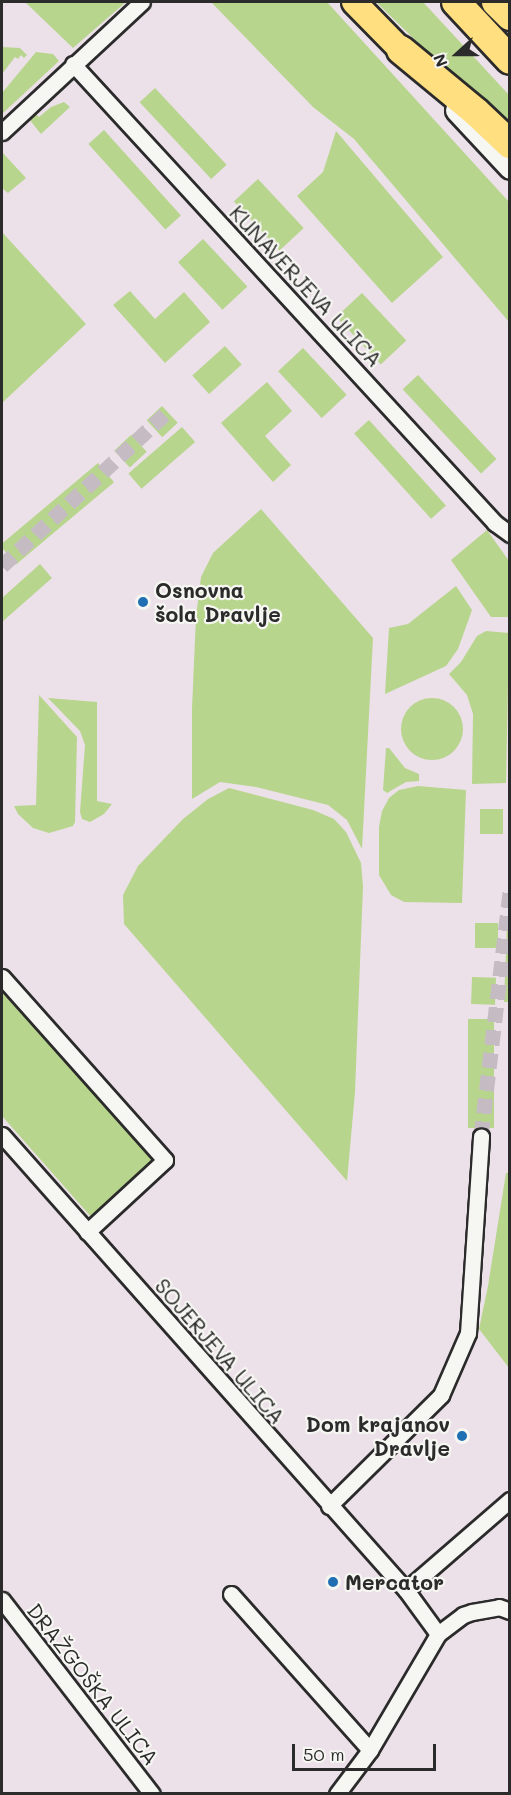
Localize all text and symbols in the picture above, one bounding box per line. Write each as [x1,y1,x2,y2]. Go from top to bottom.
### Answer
north arrow [427,24,487,84]
text: N [428,51,452,70]
street label: KUNAVERJEVA ULICA [225,200,387,372]
place label: Osnovna šola Dravlje [155,577,281,627]
marker: Osnovna šola Dravlje [136,595,150,609]
street label: SOJERJEVA ULICA [150,1273,290,1429]
place label: Dom krajanov Dravlje [306,1411,450,1461]
marker: Dom krajanov Dravlje [455,1429,469,1443]
place label: Mercator [345,1569,444,1595]
marker: Mercator [326,1575,340,1589]
street label: DRAŽGOŠKA ULICA [22,1598,164,1770]
scale bar [295,1732,439,1770]
text: 50 m [303,1742,345,1766]

